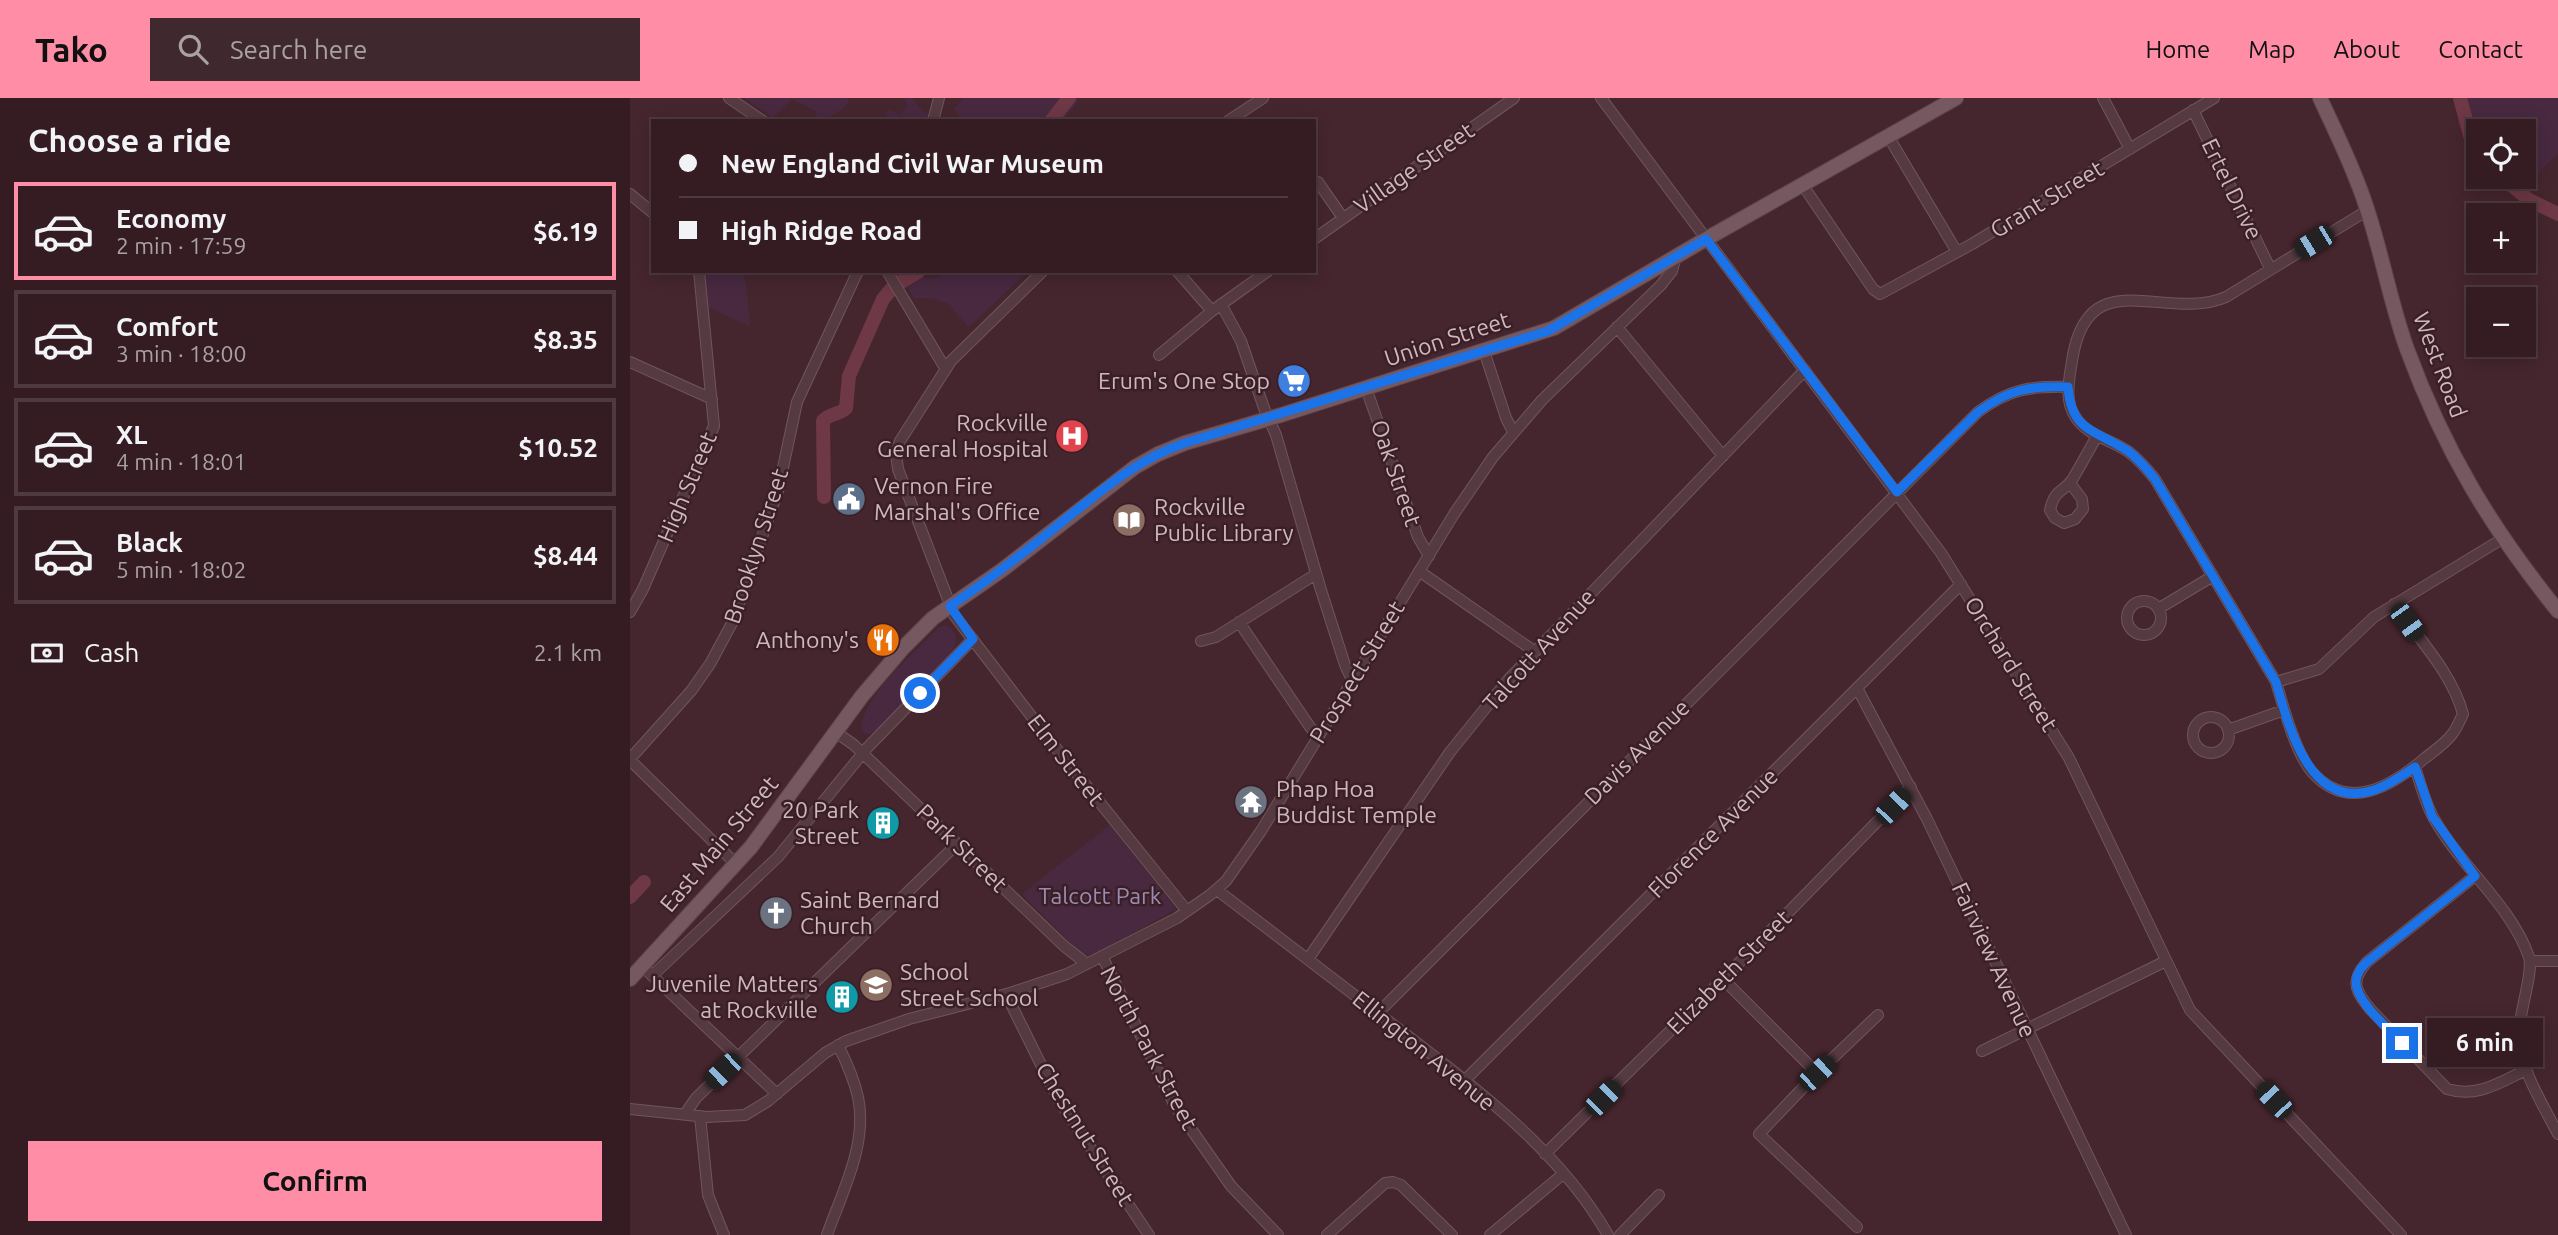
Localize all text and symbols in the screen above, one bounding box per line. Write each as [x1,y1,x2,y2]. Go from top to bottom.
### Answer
search box [150,18,640,81]
icon: search [174,30,212,68]
text: Tako [35,31,108,68]
text: Search here [230,35,367,64]
text: Home [2145,36,2210,63]
text: Map [2248,36,2295,63]
text: About [2333,36,2400,63]
text: Contact [2438,36,2523,63]
street label: Village Street [1349,117,1478,218]
map controls [2466,119,2536,357]
button: locate [2466,119,2536,189]
text: Choose a ride [28,122,231,158]
street label: Ertel Drive [2197,134,2268,243]
text: New England Civil War Museum [721,149,1104,178]
street label: Grant Street [1986,155,2108,242]
icon: car [32,200,95,263]
button: + [2466,203,2536,273]
text: Economy [116,204,226,233]
text: High Ridge Road [721,216,922,245]
text: $6.19 [533,217,598,246]
car [2291,222,2338,262]
text: 2 min · 17:59 [116,233,247,258]
button: − [2466,287,2536,357]
street label: Union Street [1381,306,1513,371]
icon: car [32,308,95,371]
street label: West Road [2409,309,2472,421]
text: Comfort [116,312,219,341]
text: $8.35 [533,325,598,354]
text: 3 min · 18:00 [116,341,247,366]
supermarket icon: Erum's One Stop [1275,362,1313,400]
place label: Erum's One Stop [1098,368,1270,393]
place label: Rockville General Hospital [877,410,1048,461]
icon: car [32,416,95,479]
street label: Oak Street [1367,416,1426,529]
hospital icon: Rockville General Hospital [1053,417,1091,455]
text: XL [116,420,147,449]
street label: High Street [652,428,721,546]
text: $10.52 [518,433,598,462]
text: 4 min · 18:01 [116,449,247,474]
street label: Brooklyn Street [719,465,792,627]
place label: Vernon Fire Marshal's Office [874,473,1041,524]
public building icon: Vernon Fire Marshal's Office [830,480,868,518]
place label: Rockville Public Library [1154,494,1294,545]
library icon: Rockville Public Library [1110,501,1148,539]
icon: car [32,524,95,587]
text: Black [116,528,183,557]
text: $8.44 [533,541,598,570]
text: 5 min · 18:02 [116,557,247,582]
street label: Talcott Avenue [1478,584,1600,715]
street label: Orchard Street [1960,592,2063,736]
street label: Prospect Street [1304,596,1409,747]
car [2387,599,2428,645]
restaurant icon: Anthony's [864,621,902,659]
place label: Anthony's [756,627,859,652]
icon: cash [28,634,66,672]
text: Cash [84,638,139,667]
text: 2.1 km [534,640,602,665]
route start [904,677,936,709]
street label: Davis Avenue [1579,694,1694,809]
street label: Elm Street [1023,709,1110,810]
street label: Florence Avenue [1643,763,1782,902]
street label: East Main Street [655,771,783,916]
place label: Phap Hoa Buddist Temple [1276,776,1437,827]
temple icon: Phap Hoa Buddist Temple [1232,783,1270,821]
car [1871,784,1916,828]
place label: 20 Park Street [782,797,859,848]
street label: Park Street [912,799,1012,897]
building icon: 20 Park Street [864,804,902,842]
street label: Fairview Avenue [1948,878,2041,1041]
park label: Talcott Park [1039,883,1162,908]
place label: Saint Bernard Church [800,887,940,938]
church icon: Saint Bernard Church [757,894,795,932]
street label: Elizabeth Street [1662,905,1796,1039]
place label: School Street School [900,959,1038,1010]
street label: North Park Street [1096,962,1203,1134]
school or university icon: School Street School [857,966,895,1004]
place label: Juvenile Matters at Rockville [646,971,818,1022]
building icon: Juvenile Matters at Rockville [823,978,861,1016]
street label: Ellington Avenue [1348,986,1500,1115]
callout: 6 min [2426,1018,2542,1068]
route end [2386,1027,2418,1059]
text: 6 min [2456,1030,2514,1055]
car [701,1049,746,1093]
car [1795,1051,1840,1095]
street label: Chestnut Street [1031,1058,1139,1210]
car [1581,1076,1626,1120]
car [2252,1077,2297,1123]
button: Confirm [28,1141,602,1221]

